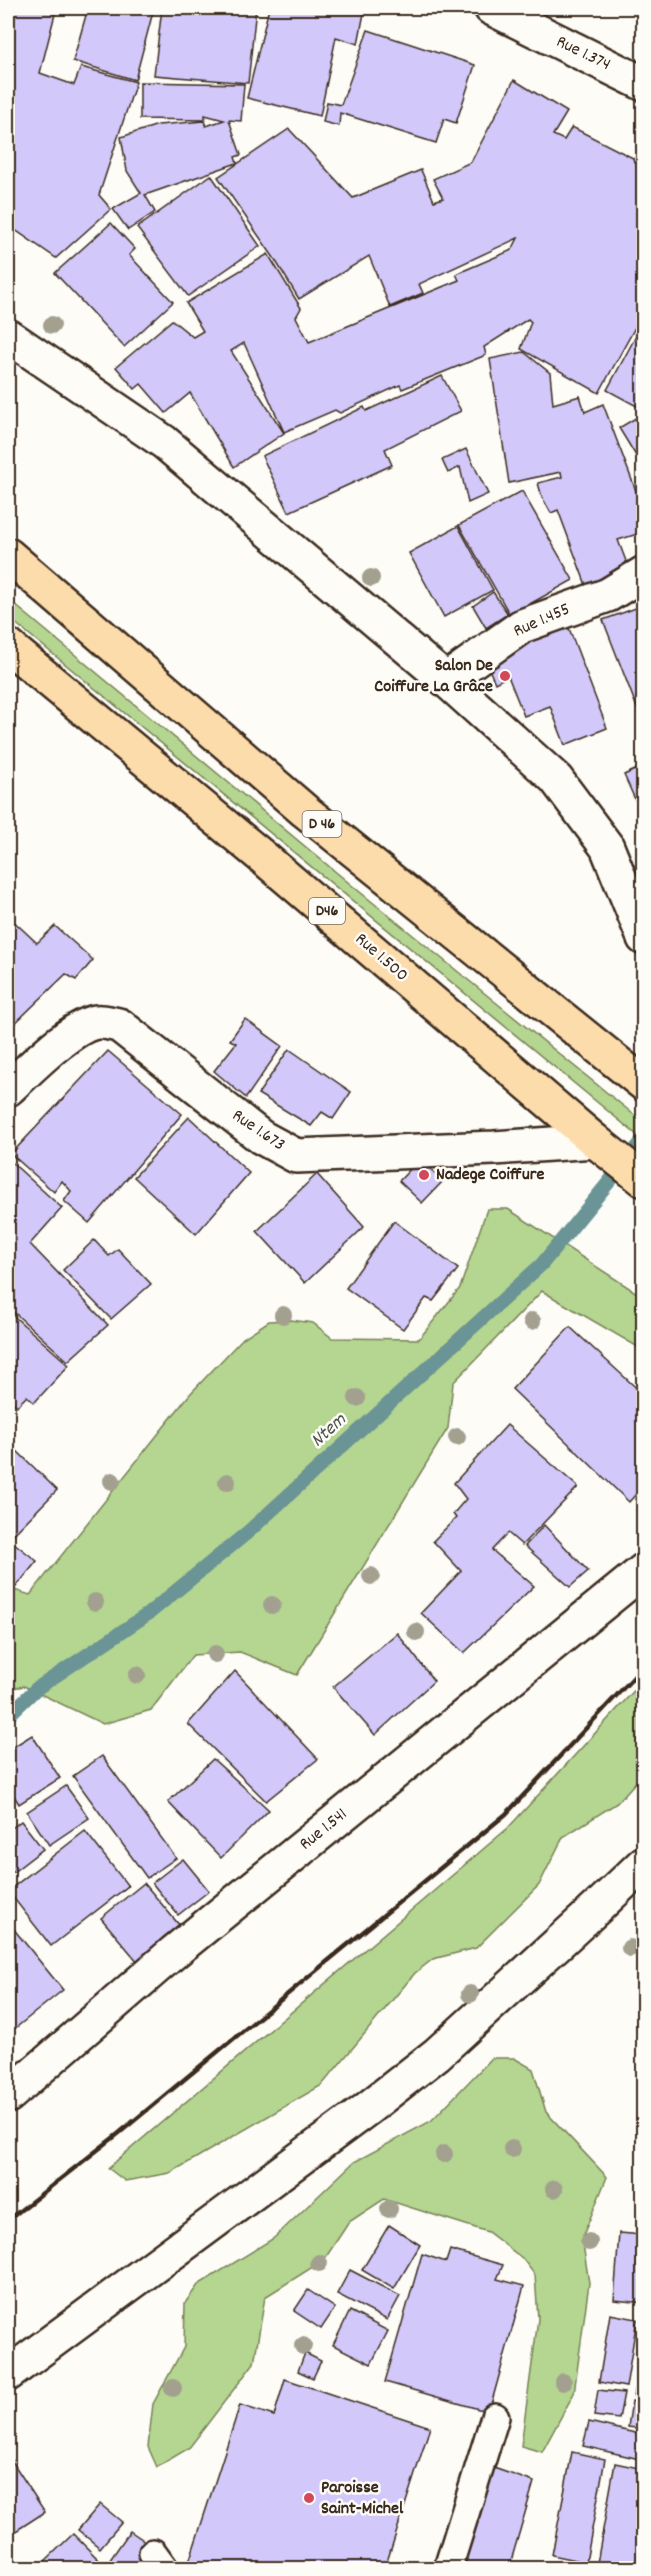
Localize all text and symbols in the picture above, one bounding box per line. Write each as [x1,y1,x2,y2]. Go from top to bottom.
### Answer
street label: Rue 1.374 [552,30,614,78]
street label: Rue 1.455 [510,597,574,645]
place label: Salon De Coiffure La Grâce [374,654,493,700]
marker: Salon De Coiffure La Grâce [498,669,512,683]
road number: D 46 [302,811,342,837]
road number: D46 [309,898,345,924]
street label: Rue 1.500 [349,928,413,988]
street label: Rue 1.673 [226,1104,290,1158]
place label: Nadege Coiffure [436,1163,544,1188]
marker: Nadege Coiffure [417,1168,431,1182]
water label: Ntem [305,1407,353,1455]
street label: Rue 1.541 [295,1803,353,1857]
place label: Paroisse Saint-Michel [321,2476,404,2522]
marker: Paroisse Saint-Michel [302,2491,316,2505]

